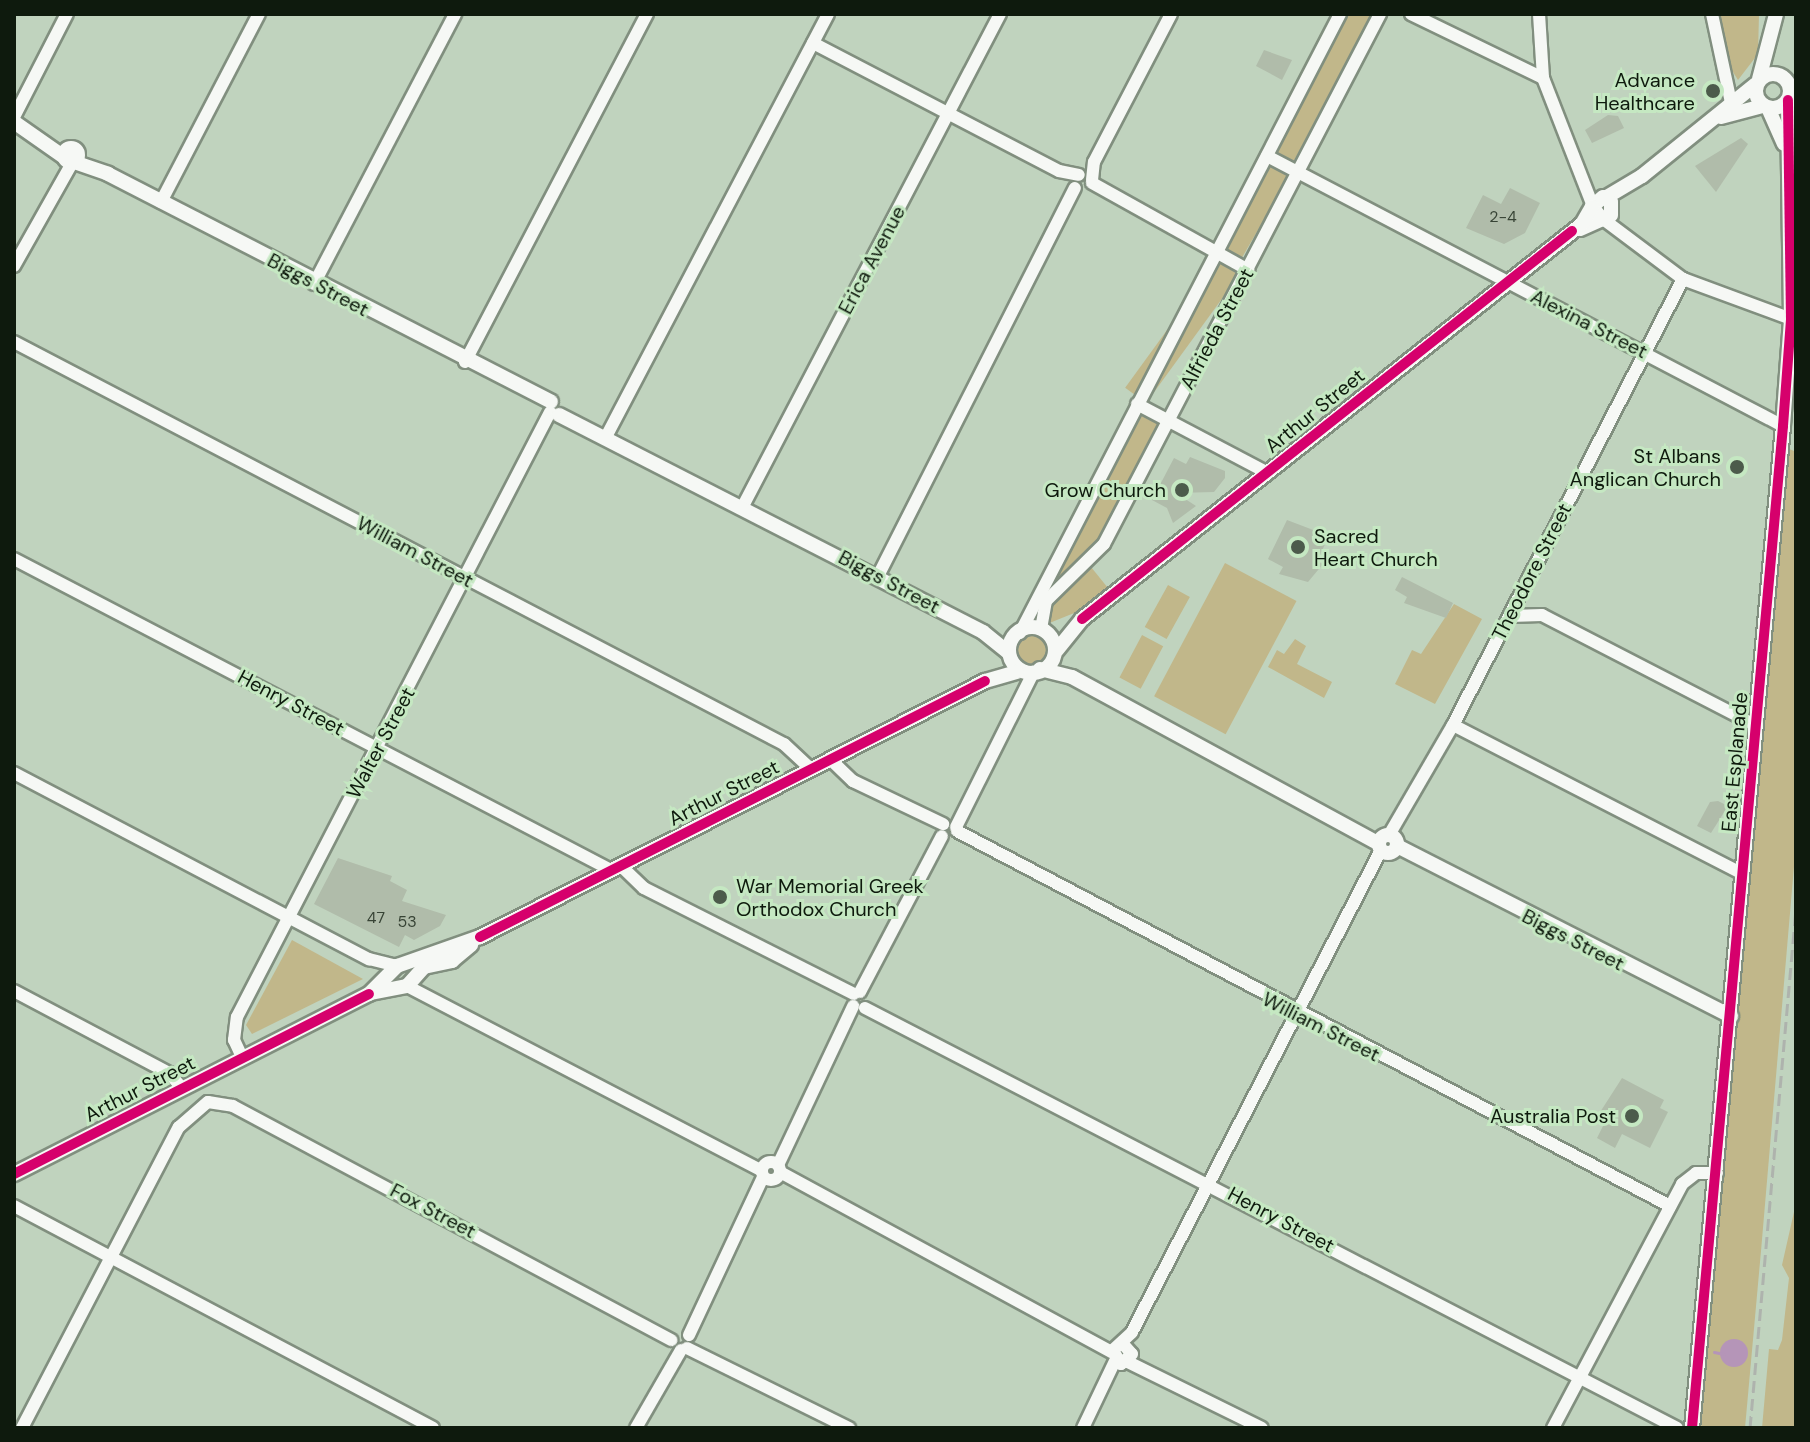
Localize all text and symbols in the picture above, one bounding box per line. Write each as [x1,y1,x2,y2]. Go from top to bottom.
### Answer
place label: Advance Healthcare [1595,68,1695,115]
marker: Advance Healthcare [1702,80,1724,102]
street label: Erica Avenue [833,202,911,318]
house number: 2-4 [1489,207,1517,227]
street label: Biggs Street [263,248,373,322]
street label: Alfrieda Street [1175,264,1259,394]
street label: Alexina Street [1527,284,1651,364]
street label: Arthur Street [1260,364,1370,458]
place label: St Albans Anglican Church [1569,444,1721,491]
marker: St Albans Anglican Church [1728,458,1746,476]
place label: Grow Church [1045,478,1166,502]
marker: Grow Church [1173,481,1191,499]
street label: Theodore Street [1487,499,1577,645]
street label: William Street [353,511,477,593]
place label: Sacred Heart Church [1314,524,1438,571]
marker: Sacred Heart Church [1289,538,1307,556]
street label: Biggs Street [834,545,944,619]
street label: Henry Street [234,665,348,741]
street label: Walter Street [342,683,420,803]
street label: East Esplanade [1717,691,1753,833]
street label: Arthur Street [665,755,783,831]
place label: War Memorial Greek Orthodox Church [736,874,924,921]
marker: War Memorial Greek Orthodox Church [711,888,729,906]
street label: Biggs Street [1518,904,1628,976]
house number: 47 [367,908,385,928]
house number: 53 [397,912,417,932]
street label: William Street [1258,987,1384,1067]
street label: Arthur Street [81,1051,199,1127]
place label: Australia Post [1490,1104,1616,1128]
marker: Australia Post [1623,1107,1641,1125]
street label: Fox Street [386,1178,480,1244]
street label: Henry Street [1224,1182,1338,1258]

